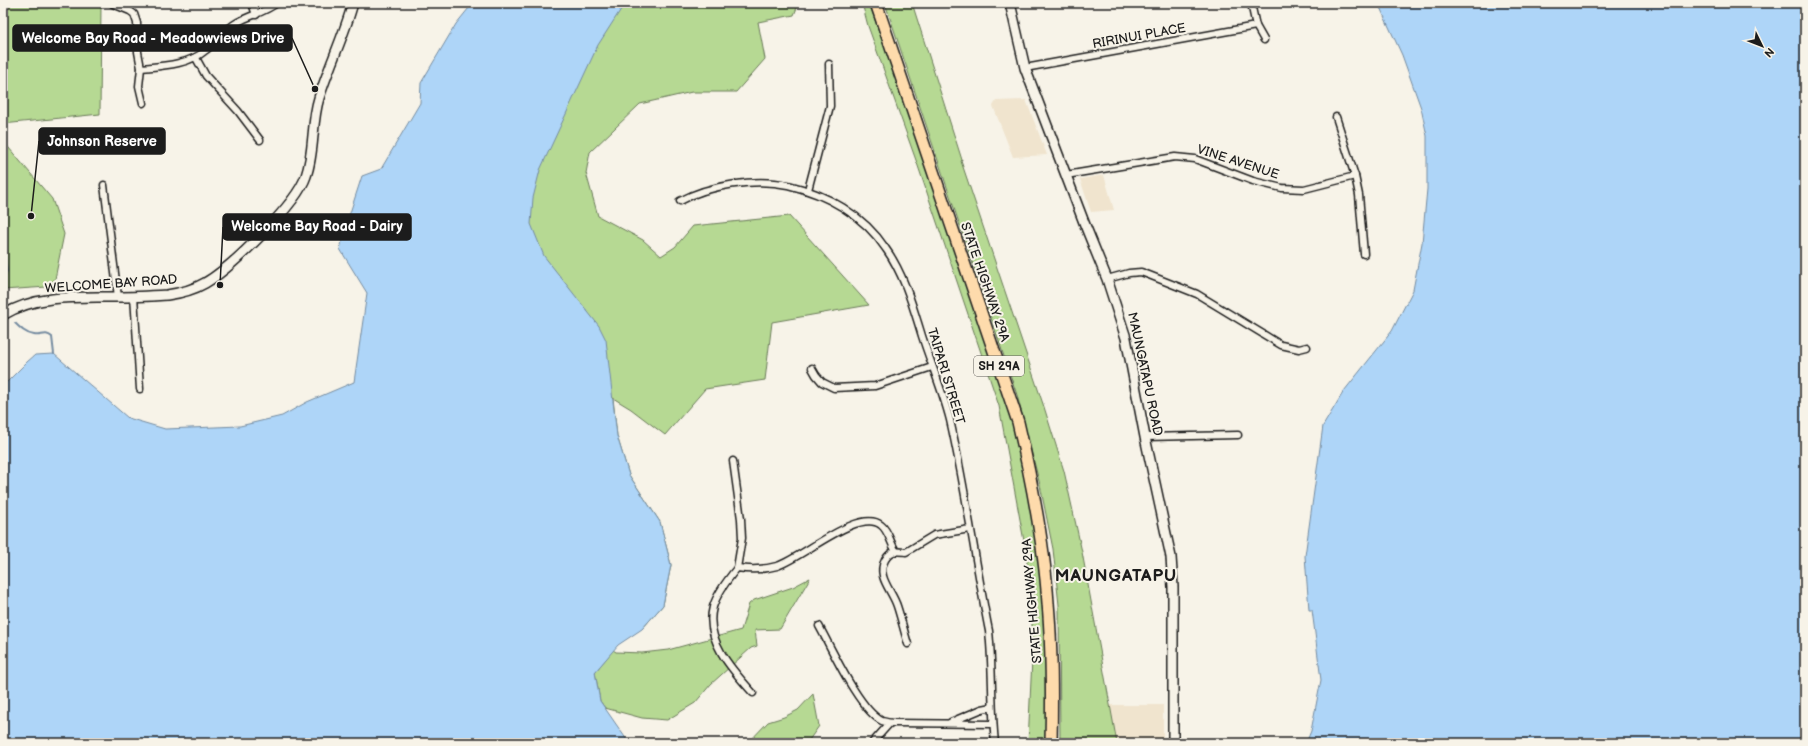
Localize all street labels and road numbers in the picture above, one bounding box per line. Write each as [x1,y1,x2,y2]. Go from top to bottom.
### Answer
street label: RIRINUI PLACE [1091,20,1187,52]
street label: VINE AVENUE [1195,141,1281,183]
street label: STATE HIGHWAY 29A [957,220,1013,344]
street label: WELCOME BAY ROAD [44,271,178,297]
street label: MAUNGATAPU ROAD [1124,311,1166,437]
street label: TAIPARI STREET [924,326,968,426]
road number: SH 29A [974,356,1024,376]
street label: STATE HIGHWAY 29A [1019,538,1045,664]

